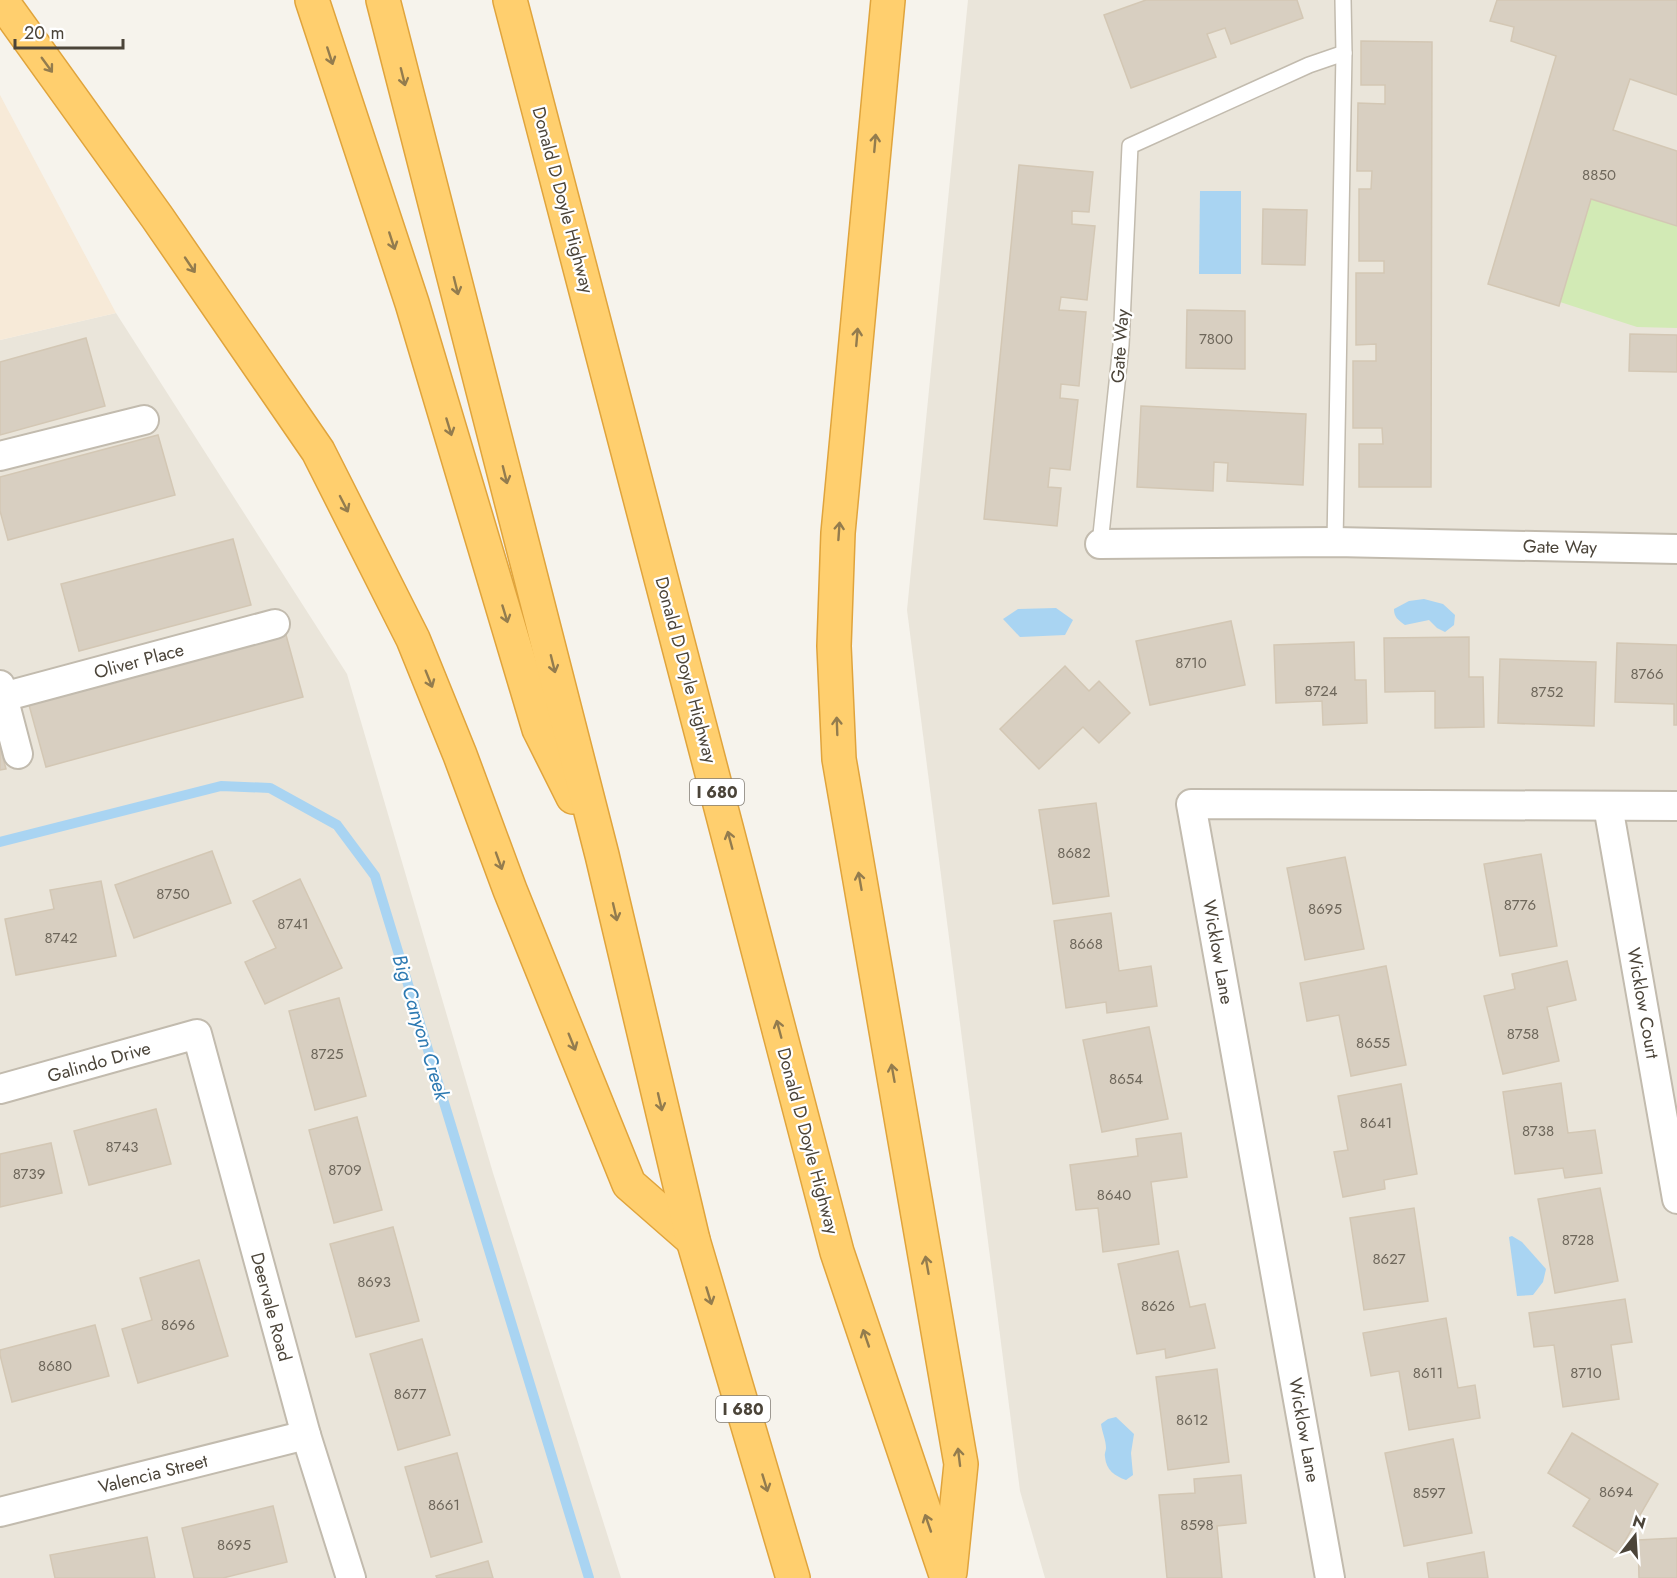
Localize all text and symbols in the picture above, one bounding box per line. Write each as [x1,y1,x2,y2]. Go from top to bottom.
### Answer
scale bar [15,12,123,50]
text: 20 m [24,20,64,46]
one-way arrow [326,46,337,64]
one-way arrow [41,56,53,72]
one-way arrow [397,67,409,86]
street label: Donald D Doyle Highway [526,104,600,296]
one-way arrow [870,134,881,154]
house number: 8850 [1582,164,1616,186]
one-way arrow [387,231,398,250]
one-way arrow [184,256,196,273]
one-way arrow [451,276,463,295]
street label: Gate Way [1104,308,1136,384]
one-way arrow [852,328,863,348]
house number: 7800 [1199,328,1233,350]
one-way arrow [444,417,455,436]
one-way arrow [499,465,511,484]
one-way arrow [339,494,351,512]
one-way arrow [833,522,844,542]
street label: Gate Way [1523,533,1597,561]
street label: Donald D Doyle Highway [649,574,723,766]
one-way arrow [500,604,511,623]
street label: Oliver Place [91,637,187,685]
house number: 8710 [1175,652,1207,674]
one-way arrow [548,654,559,673]
house number: 8766 [1630,663,1664,685]
one-way arrow [424,669,435,688]
house number: 8724 [1304,680,1338,702]
house number: 8752 [1531,681,1563,703]
one-way arrow [832,717,843,737]
road number: I 680 [690,779,744,805]
one-way arrow [724,831,735,850]
house number: 8682 [1057,842,1091,864]
one-way arrow [495,851,506,870]
one-way arrow [854,872,865,891]
house number: 8750 [156,883,190,905]
house number: 8776 [1504,894,1536,916]
street label: Wicklow Lane [1196,898,1240,1006]
house number: 8695 [1308,898,1342,920]
one-way arrow [610,902,622,921]
house number: 8741 [277,913,309,935]
house number: 8742 [44,927,78,949]
house number: 8668 [1069,933,1103,955]
street label: Wicklow Court [1620,945,1666,1061]
water label: Big Canyon Creek [385,951,457,1105]
one-way arrow [772,1020,784,1039]
house number: 8758 [1507,1023,1539,1045]
one-way arrow [567,1032,578,1051]
house number: 8655 [1356,1032,1390,1054]
street label: Galindo Drive [44,1035,154,1089]
house number: 8725 [311,1043,343,1065]
street label: Donald D Doyle Highway [771,1045,845,1237]
one-way arrow [887,1064,898,1083]
house number: 8654 [1109,1068,1143,1090]
one-way arrow [655,1092,667,1111]
house number: 8641 [1360,1112,1392,1134]
house number: 8738 [1522,1120,1554,1142]
house number: 8743 [106,1136,138,1158]
house number: 8709 [328,1159,362,1181]
house number: 8739 [13,1163,45,1185]
house number: 8640 [1097,1184,1131,1206]
house number: 8728 [1562,1229,1594,1251]
house number: 8627 [1372,1248,1406,1270]
street label: Deervale Road [244,1250,298,1364]
one-way arrow [921,1256,932,1275]
house number: 8693 [357,1271,391,1293]
one-way arrow [704,1286,715,1305]
house number: 8626 [1141,1295,1175,1317]
house number: 8696 [161,1314,195,1336]
one-way arrow [859,1329,870,1348]
house number: 8680 [38,1355,72,1377]
house number: 8611 [1413,1362,1443,1384]
house number: 8710 [1570,1362,1602,1384]
street label: Wicklow Lane [1282,1376,1326,1484]
house number: 8677 [394,1383,426,1405]
road number: I 680 [716,1396,770,1422]
house number: 8612 [1176,1409,1208,1431]
street label: Valencia Street [96,1448,211,1500]
one-way arrow [954,1448,965,1468]
one-way arrow [760,1473,771,1492]
house number: 8694 [1599,1481,1633,1503]
house number: 8597 [1413,1482,1445,1504]
house number: 8661 [428,1494,460,1516]
north arrow [1605,1506,1665,1566]
text: N [1630,1509,1649,1535]
one-way arrow [921,1514,932,1533]
house number: 8598 [1180,1514,1214,1536]
house number: 8695 [217,1534,251,1556]

